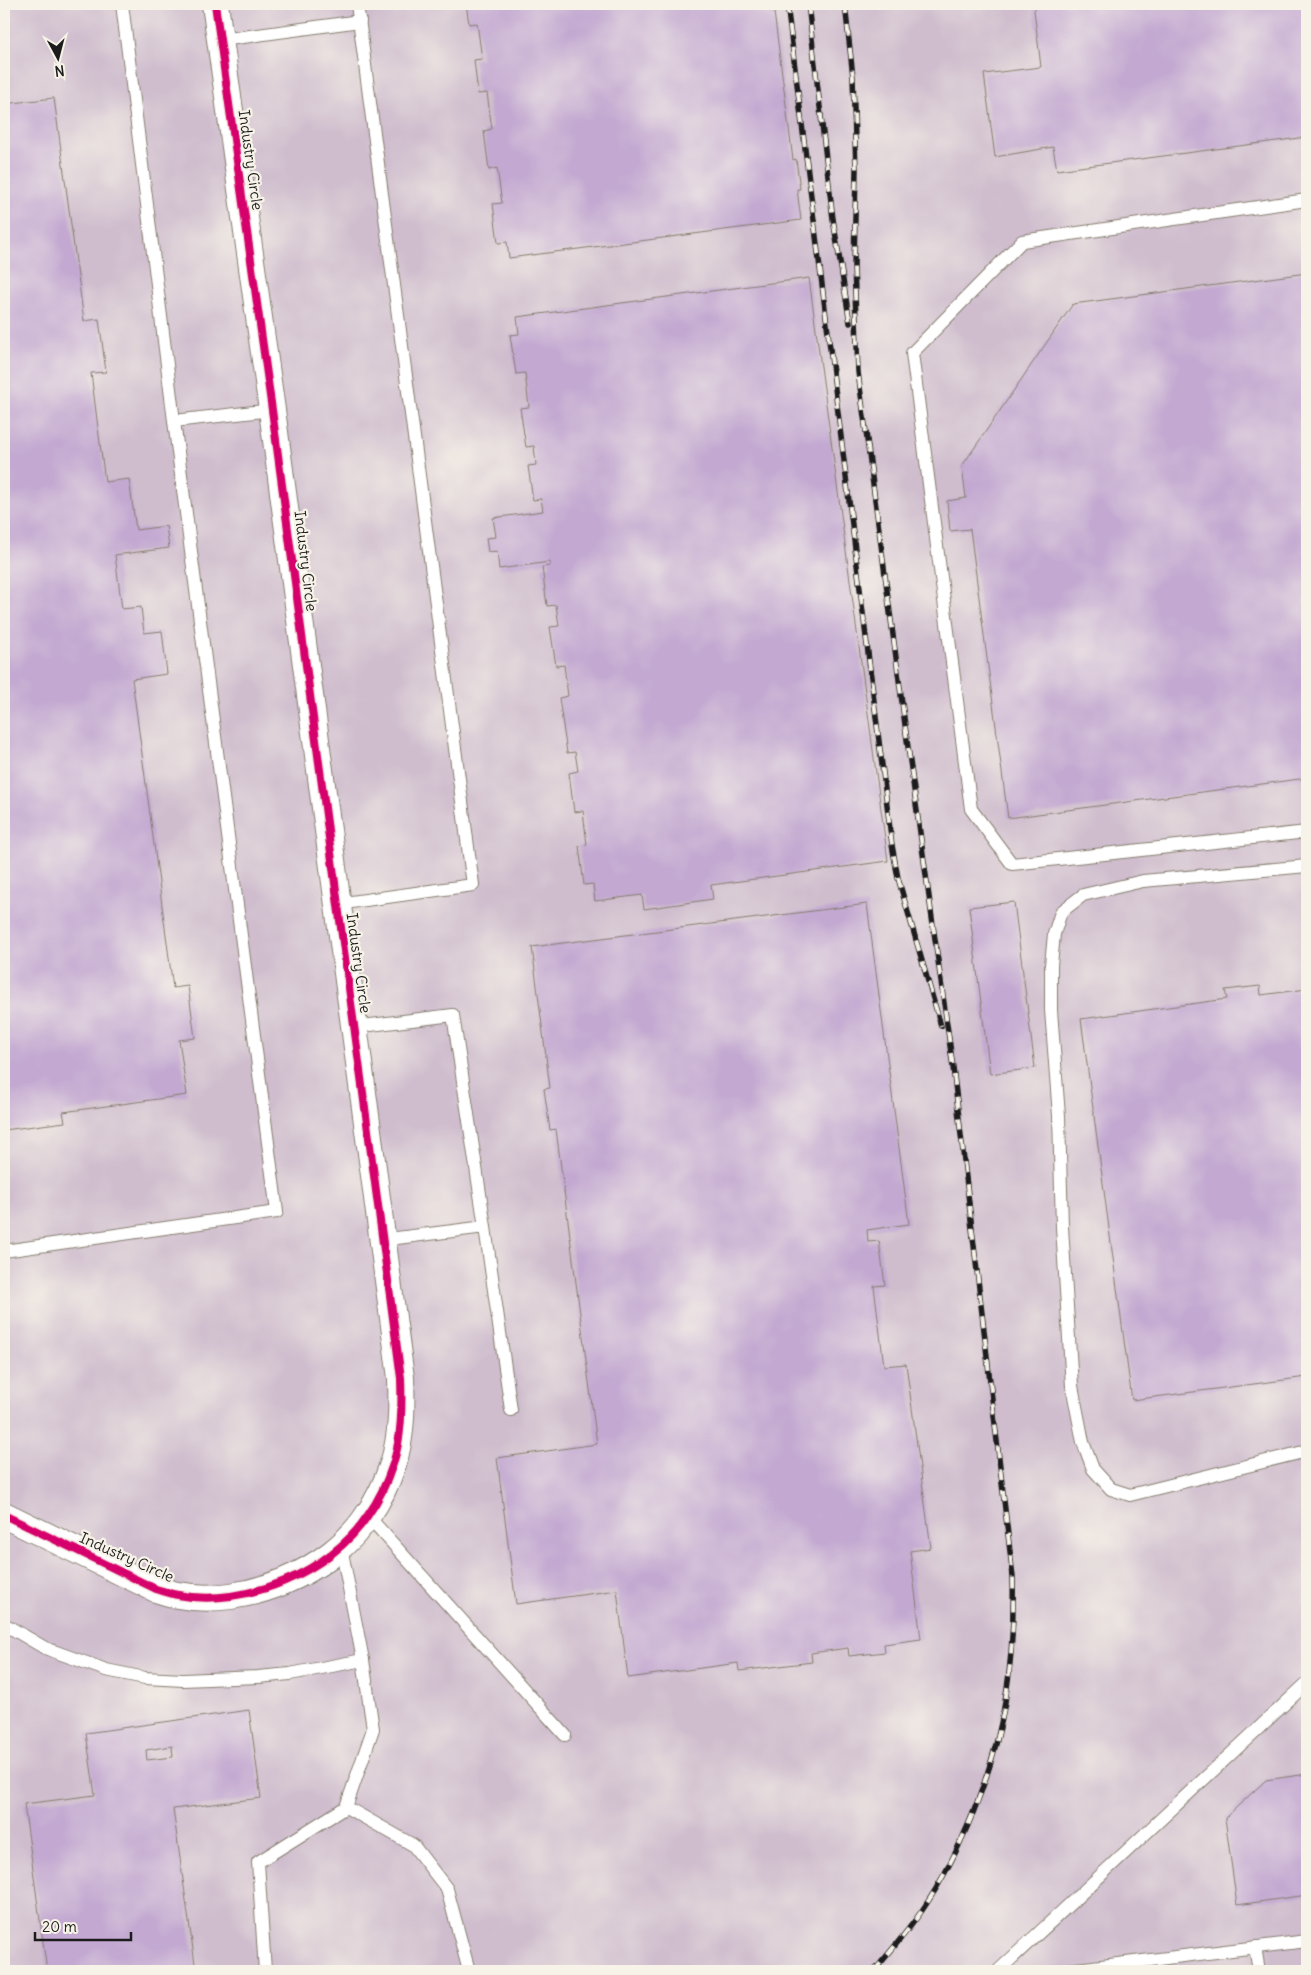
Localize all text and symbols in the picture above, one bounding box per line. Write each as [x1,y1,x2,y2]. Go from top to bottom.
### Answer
north arrow [32,32,82,82]
text: N [54,61,65,80]
street label: Industry Circle [235,109,267,211]
street label: Industry Circle [290,510,322,612]
street label: Industry Circle [343,912,375,1014]
street label: Industry Circle [77,1528,177,1586]
scale bar [35,1910,131,1942]
text: 20 m [42,1917,77,1936]

